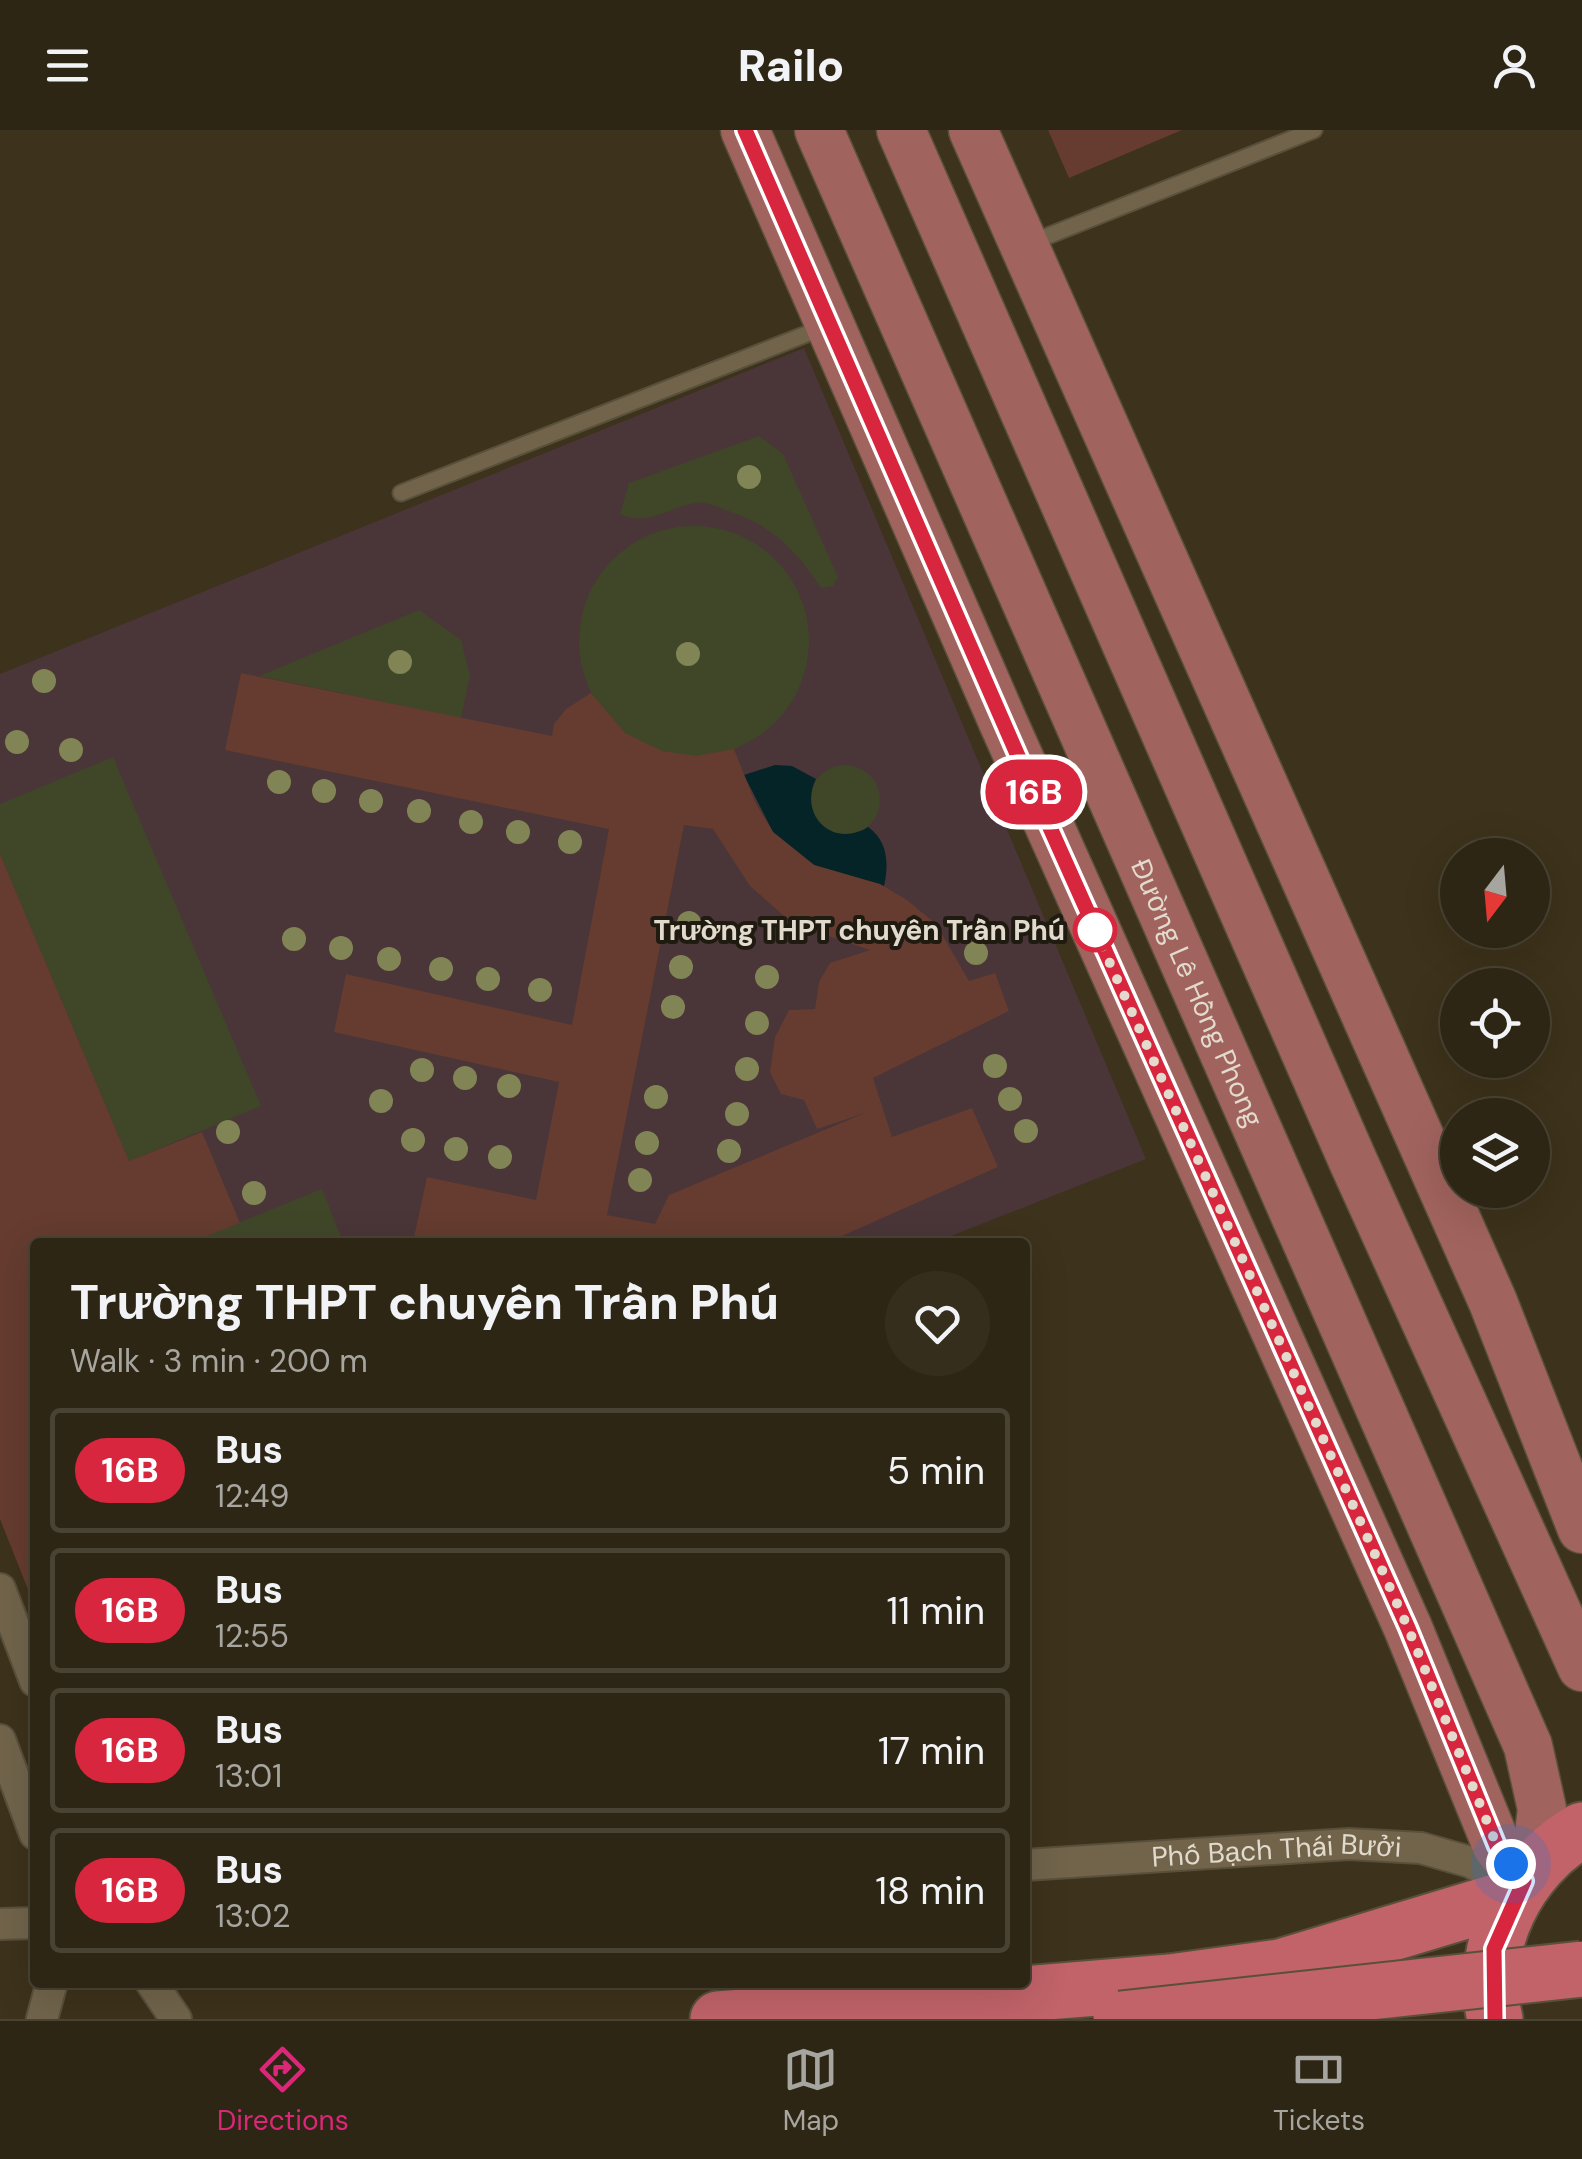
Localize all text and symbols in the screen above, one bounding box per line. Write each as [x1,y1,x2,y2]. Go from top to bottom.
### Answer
text: Railo [738,36,844,95]
icon: menu [40,38,95,93]
icon: person [1487,38,1542,93]
line badge: 16B [976,760,1092,824]
text: 16B [1005,769,1063,815]
north arrow [1440,838,1550,948]
map controls [1440,838,1550,1208]
street label: Đường Lê Hồng Phong [1122,853,1272,1133]
marker: Trường THPT chuyên Trần Phú [1074,909,1116,951]
place label: Trường THPT chuyên Trần Phú [653,912,1065,949]
button: locate [1440,968,1550,1078]
button: layers [1440,1098,1550,1208]
text: Trường THPT chuyên Trần Phú [70,1271,779,1334]
button: heart [885,1271,990,1376]
text: Walk · 3 min · 200 m [70,1340,368,1382]
text: Bus [215,1425,283,1475]
text: 5 min [887,1446,985,1496]
text: 16B [101,1447,159,1493]
text: 12:49 [215,1475,289,1517]
text: Bus [215,1565,283,1615]
text: 11 min [886,1586,985,1636]
text: 16B [101,1587,159,1633]
text: 12:55 [215,1615,289,1657]
text: Bus [215,1705,283,1755]
text: 17 min [878,1726,985,1776]
text: 16B [101,1727,159,1773]
text: 13:01 [215,1755,282,1797]
street label: Phố Bạch Thái Bưởi [1150,1826,1402,1876]
your location [1486,1839,1536,1889]
text: Bus [215,1845,283,1895]
text: 18 min [875,1866,985,1916]
text: 16B [101,1867,159,1913]
text: 13:02 [215,1895,290,1937]
tab: Directions [217,2042,349,2139]
tab: Map [783,2042,839,2139]
tab: Tickets [1273,2042,1365,2139]

